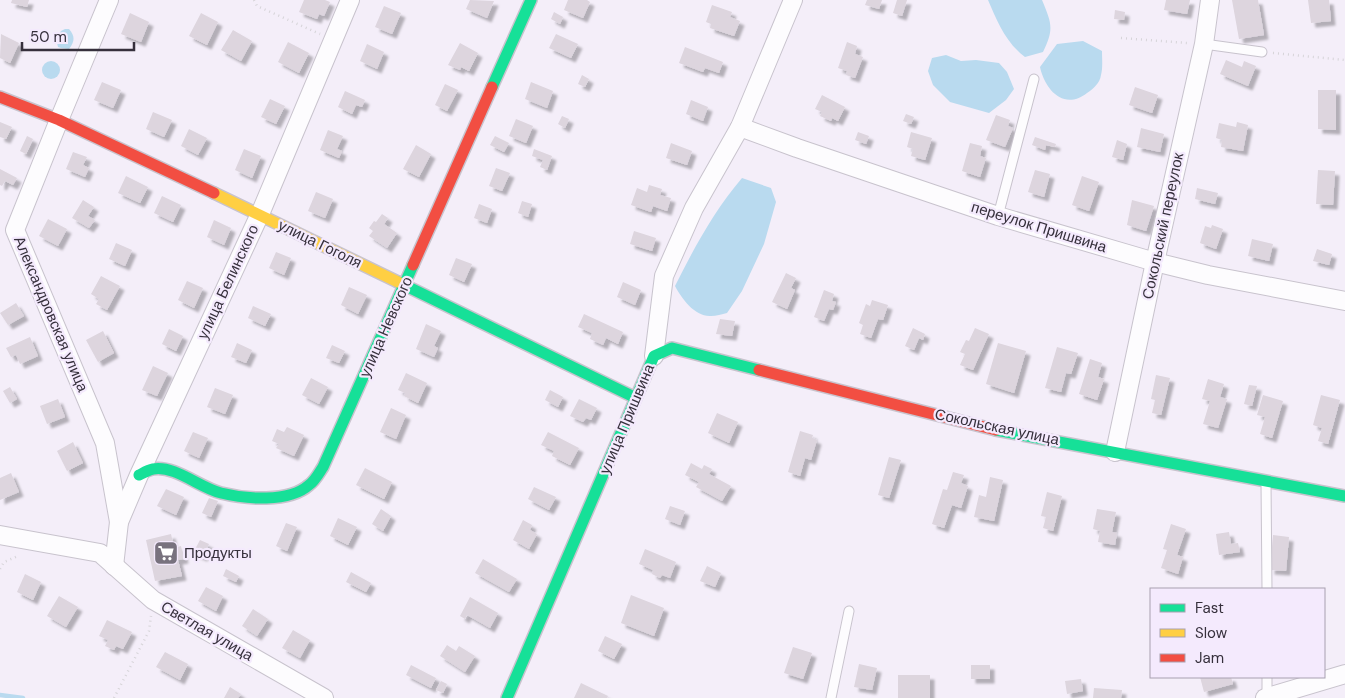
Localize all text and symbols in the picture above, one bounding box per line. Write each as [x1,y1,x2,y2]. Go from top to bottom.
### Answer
scale bar [22,20,135,52]
text: 50 m [30,27,67,47]
street label: Сокольский переулок [1138,150,1188,301]
street label: переулок Пришвина [969,197,1110,257]
street label: улица Гоголя [275,215,365,273]
street label: улица Белинского [193,221,263,343]
street label: Александровская улица [9,233,93,395]
street label: улица Невского [355,273,417,381]
street label: улица Пришвина [595,360,659,477]
street label: Сокольская улица [933,404,1062,450]
supermarket icon: Продукты [153,540,179,566]
place label: Продукты [184,543,252,563]
legend [1150,588,1325,678]
street label: Светлая улица [157,596,257,666]
text: Fast [1195,598,1224,618]
text: Slow [1195,623,1228,643]
text: Jam [1195,648,1224,668]

